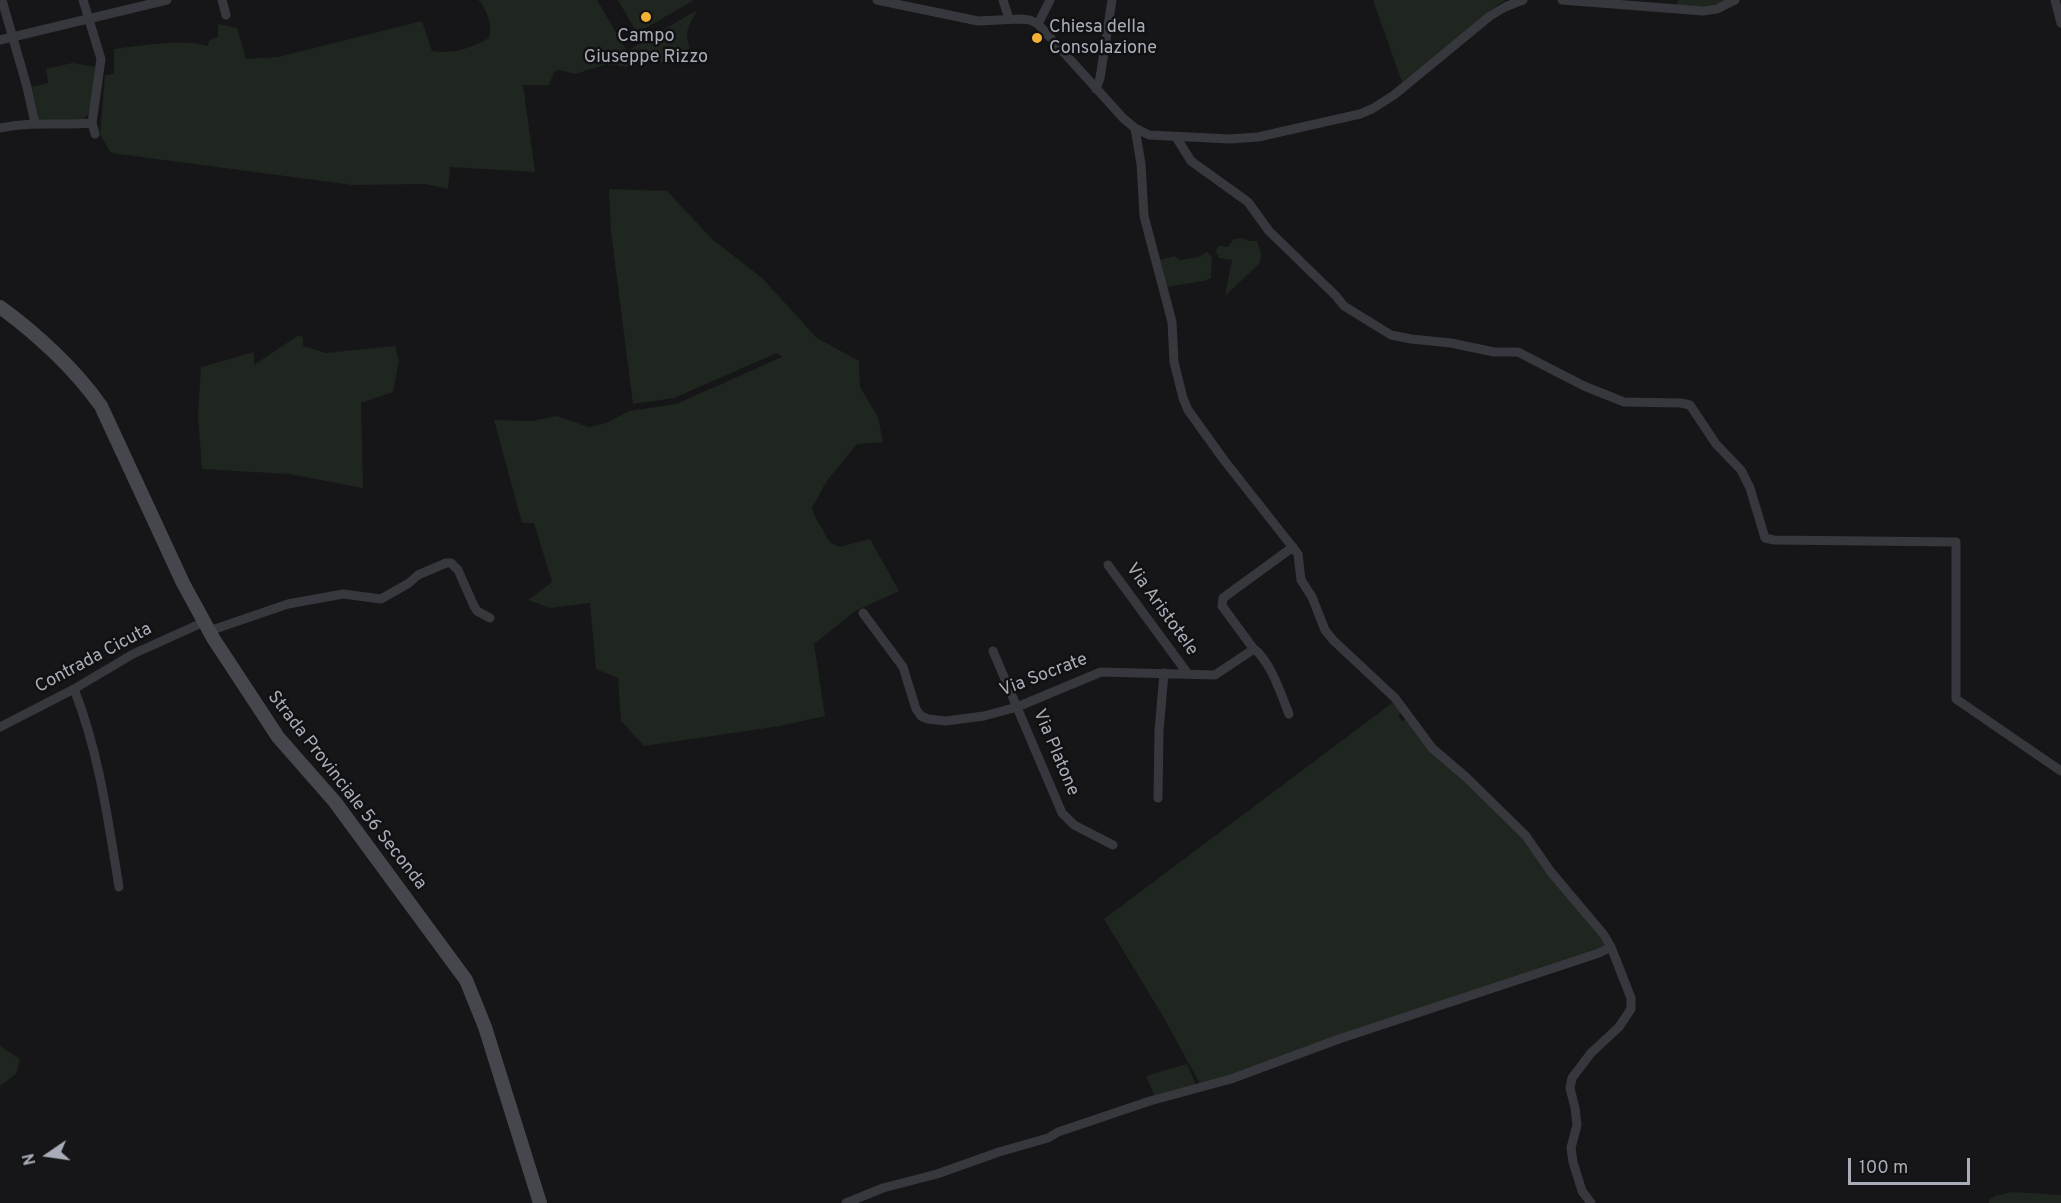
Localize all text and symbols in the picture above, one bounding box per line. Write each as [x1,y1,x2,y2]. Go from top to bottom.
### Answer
marker: Campo Giuseppe Rizzo [639,10,653,24]
place label: Chiesa della Consolazione [1049,17,1157,60]
place label: Campo Giuseppe Rizzo [584,26,708,68]
marker: Chiesa della Consolazione [1030,31,1044,45]
street label: Via Aristotele [1120,559,1202,661]
street label: Contrada Cicuta [32,619,156,699]
street label: Via Socrate [997,649,1091,703]
street label: Strada Provinciale 56 Seconda [262,687,430,895]
street label: Via Platone [1027,706,1083,800]
north arrow [18,1125,78,1185]
scale bar [1851,1146,1972,1184]
text: N [19,1151,41,1167]
text: 100 m [1859,1157,1908,1180]

